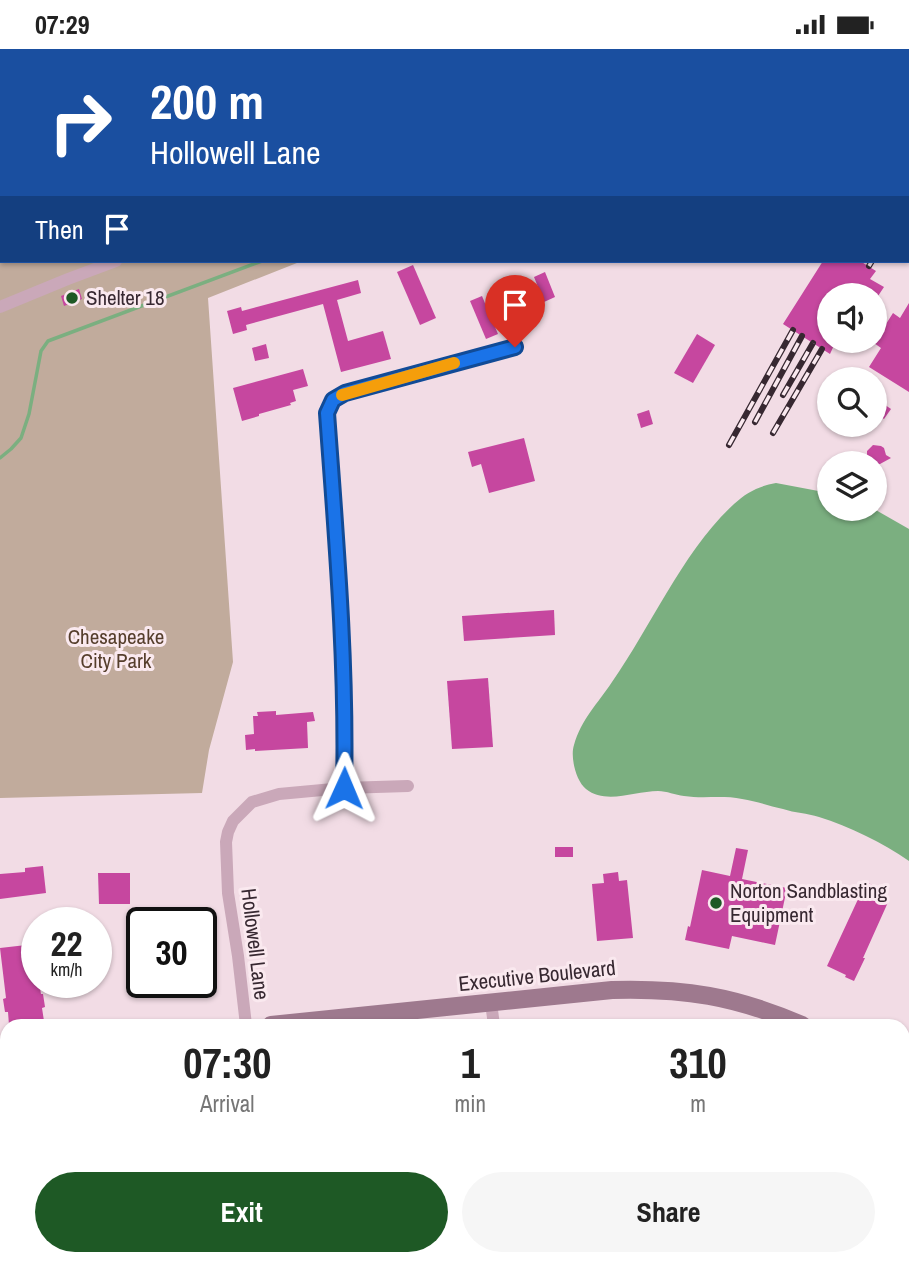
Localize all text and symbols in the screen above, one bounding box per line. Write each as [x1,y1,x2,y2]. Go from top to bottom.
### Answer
text: 07:29 [35,7,90,42]
text: 200 m [150,68,264,134]
icon: right [35,77,126,168]
text: Hollowell Lane [150,131,321,174]
icon: arrive [98,210,136,248]
text: Then [35,212,84,247]
pin [485,275,545,347]
place label: Shelter 18 [86,283,165,312]
map controls [817,283,887,521]
button: sound [817,283,887,353]
icon: arrive [496,286,534,324]
marker: Shelter 18 [64,290,80,306]
button: search [817,367,887,437]
button: layers [817,451,887,521]
park label: Chesapeake City Park [68,622,164,675]
position arrow [307,751,381,825]
place label: Norton Sandblasting Equipment [730,876,887,929]
street label: Hollowell Lane [234,887,277,1001]
marker: Norton Sandblasting Equipment [708,895,724,911]
speed limit sign: 30 [126,907,217,998]
text: 22 [51,920,82,967]
street label: Executive Boulevard [457,953,617,998]
text: km/h [51,957,83,982]
text: 07:30 [183,1035,271,1091]
text: 1 [461,1035,480,1091]
text: 310 [669,1035,727,1091]
text: Arrival [200,1088,255,1119]
text: min [455,1088,486,1119]
text: m [690,1088,706,1119]
button: Exit [35,1172,448,1252]
button: Share [462,1172,875,1252]

